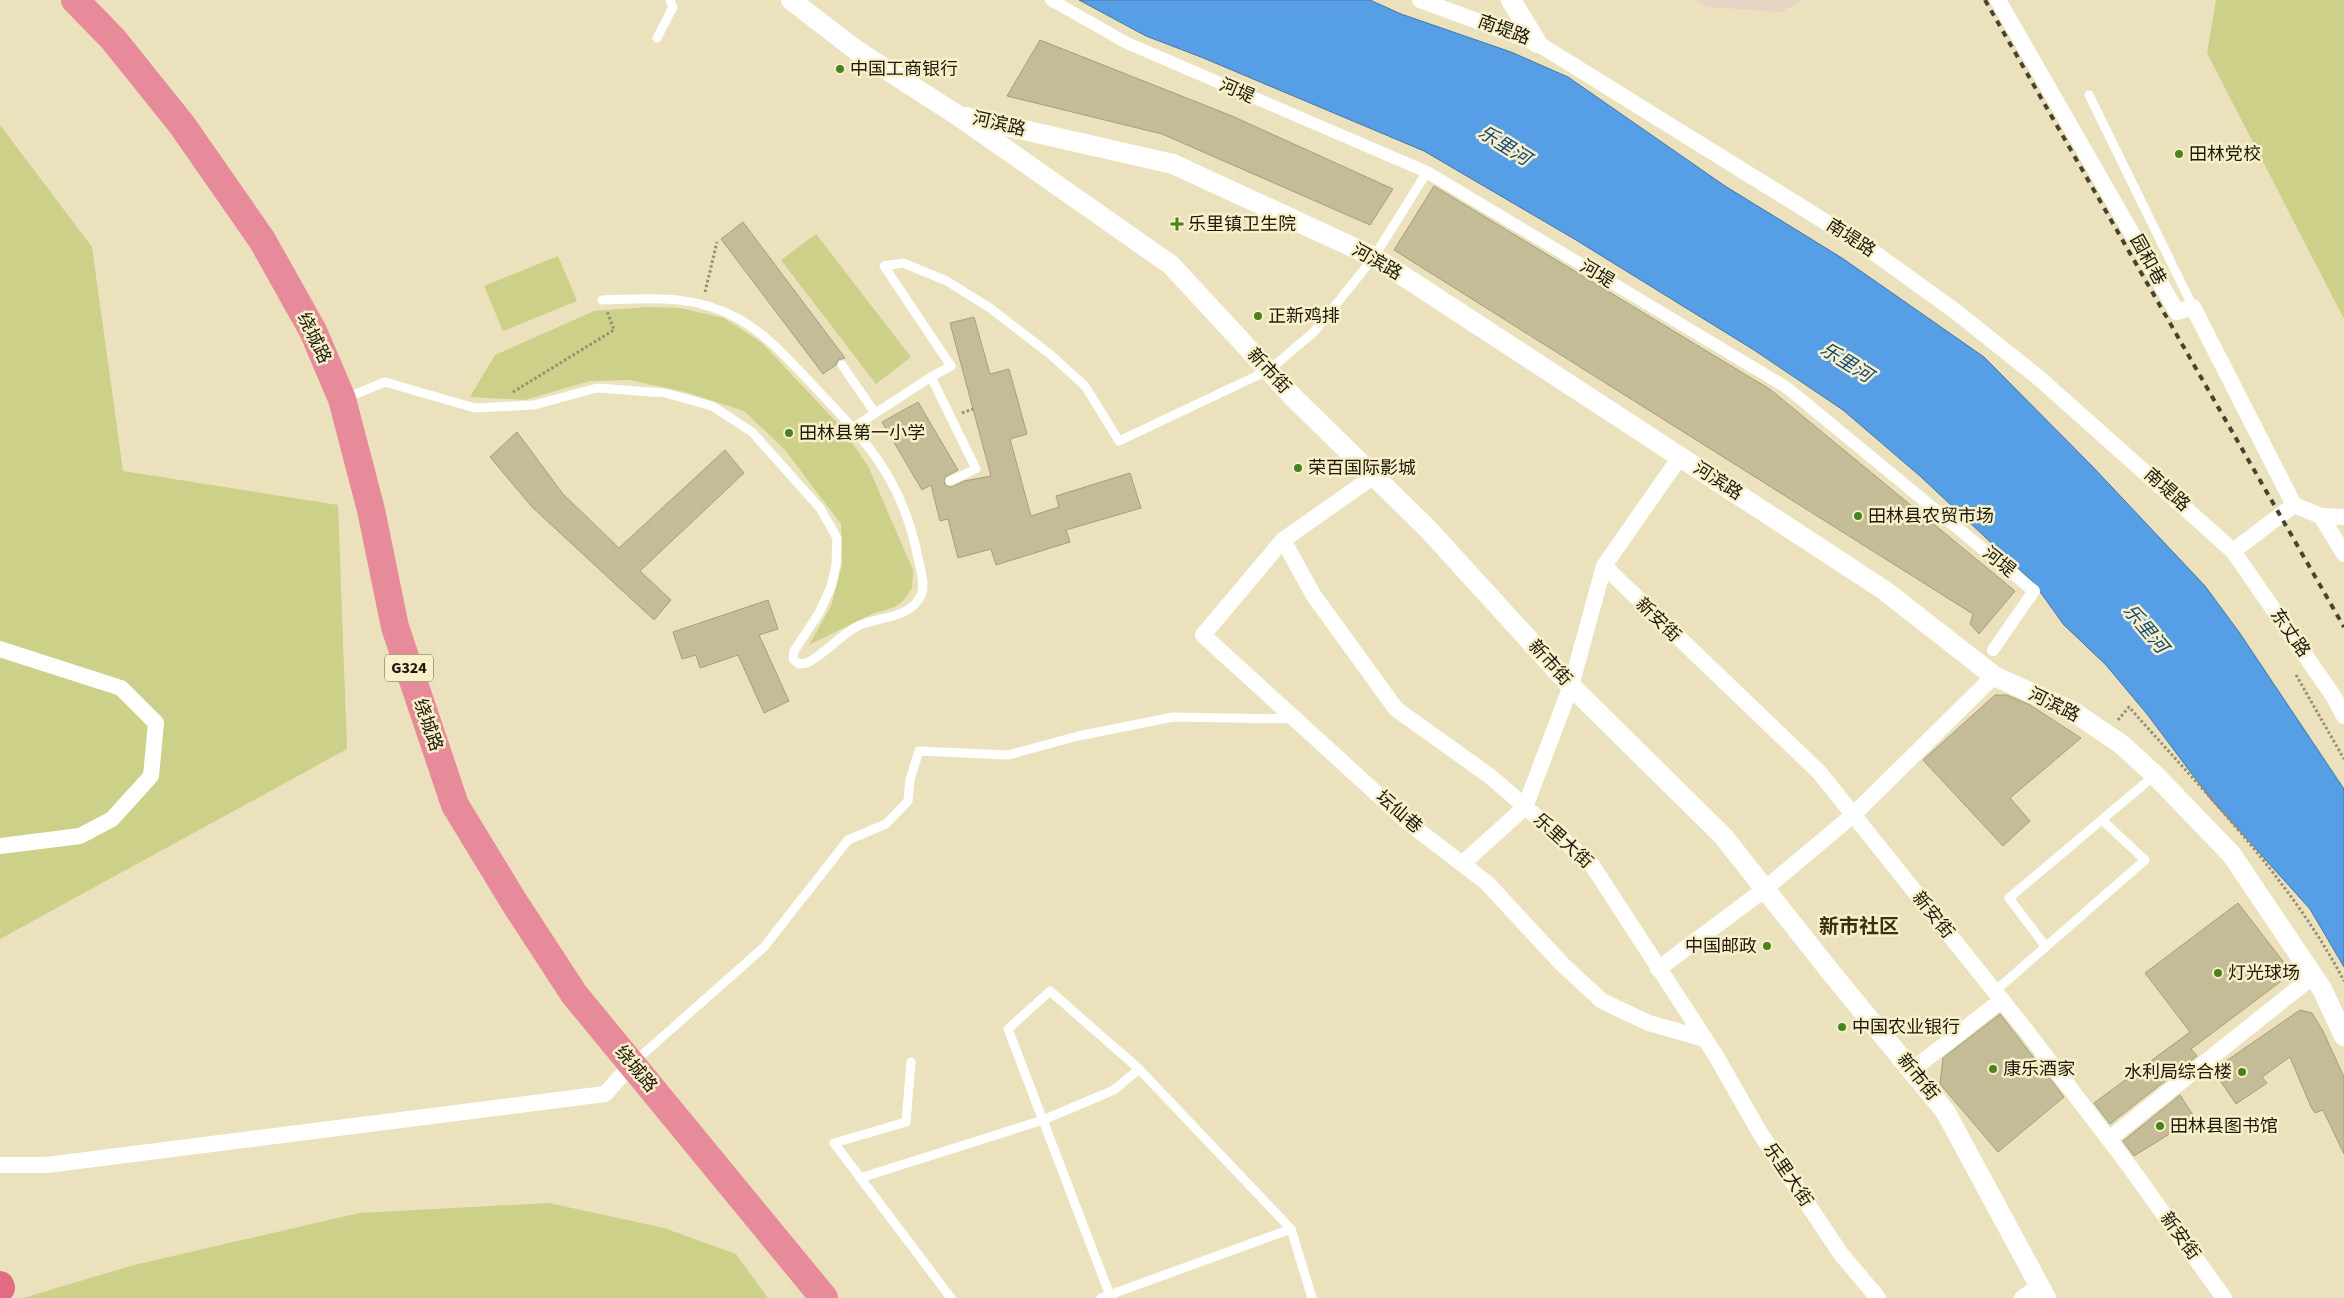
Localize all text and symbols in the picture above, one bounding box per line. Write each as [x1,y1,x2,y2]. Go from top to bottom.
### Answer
street label: 南堤路 [1474,9,1534,51]
place label: 中国工商银行 [850,57,958,82]
marker: 中国工商银行 [834,63,846,75]
street label: 河堤 [1216,72,1258,110]
street label: 河滨路 [970,106,1028,142]
water label: 乐里河 [1473,119,1539,175]
place label: 田林党校 [2189,142,2261,167]
marker: 田林党校 [2173,148,2185,160]
place label: 乐里镇卫生院 [1188,212,1296,237]
street label: 南堤路 [1822,213,1880,263]
marker: 乐里镇卫生院 [1170,217,1184,231]
street label: 园和巷 [2124,230,2172,290]
street label: 河滨路 [1347,238,1407,286]
street label: 河堤 [1575,254,1619,294]
place label: 正新鸡排 [1268,304,1340,329]
street label: 绕城路 [291,308,337,368]
marker: 正新鸡排 [1252,310,1264,322]
water label: 乐里河 [1815,336,1881,392]
street label: 新市街 [1241,343,1297,399]
place label: 田林县第一小学 [799,421,925,446]
marker: 田林县第一小学 [783,427,795,439]
place label: 荣百国际影城 [1308,456,1416,481]
street label: 河滨路 [1689,456,1747,506]
marker: 荣百国际影城 [1292,462,1304,474]
street label: 南堤路 [2139,463,2195,517]
place label: 田林县农贸市场 [1868,504,1994,529]
marker: 田林县农贸市场 [1852,510,1864,522]
street label: 河堤 [1977,541,2021,583]
street label: 新安街 [1630,592,1686,648]
water label: 乐里河 [2116,598,2176,663]
street label: 东丈路 [2264,604,2316,662]
street label: 新市街 [1523,635,1577,691]
road number: G324 [385,654,433,681]
street label: 河滨路 [2024,682,2084,728]
street label: 绕城路 [407,695,449,755]
street label: 坛仙巷 [1370,785,1428,839]
street label: 乐里大街 [1528,808,1598,874]
street label: 新安街 [1906,886,1960,944]
district label: 新市社区 [1819,913,1899,941]
place label: 中国邮政 [1685,934,1757,959]
marker: 中国邮政 [1761,940,1773,952]
place label: 灯光球场 [2228,961,2300,986]
marker: 灯光球场 [2212,967,2224,979]
place label: 中国农业银行 [1852,1015,1960,1040]
marker: 中国农业银行 [1836,1021,1848,1033]
street label: 绕城路 [609,1040,663,1098]
street label: 新市街 [1891,1048,1945,1106]
place label: 康乐酒家 [2003,1057,2075,1082]
place label: 水利局综合楼 [2124,1060,2232,1085]
marker: 康乐酒家 [1987,1063,1999,1075]
marker: 水利局综合楼 [2236,1066,2248,1078]
place label: 田林县图书馆 [2170,1114,2278,1139]
marker: 田林县图书馆 [2154,1120,2166,1132]
street label: 乐里大街 [1758,1138,1818,1212]
street label: 新安街 [2154,1207,2206,1265]

